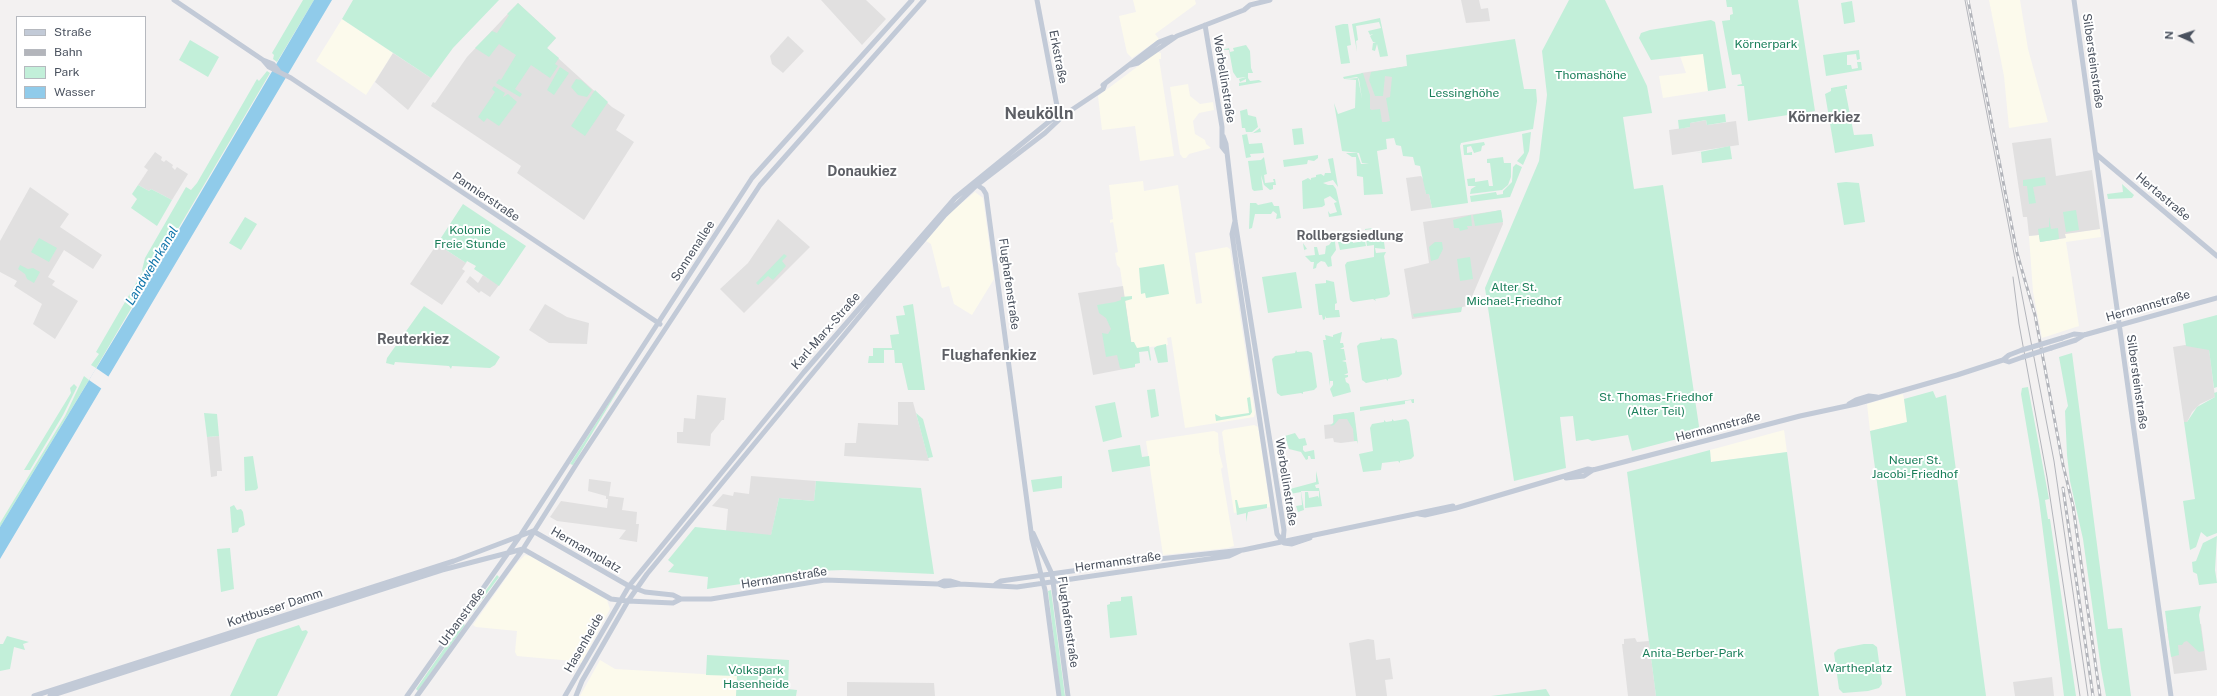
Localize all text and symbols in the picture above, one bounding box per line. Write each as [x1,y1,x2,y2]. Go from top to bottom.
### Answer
street label: Silbersteinstraße [2079,12,2107,110]
legend [16,16,146,108]
north arrow [2161,16,2201,56]
text: Straße [54,25,91,39]
street label: Erkstraße [1046,29,1070,85]
text: N [2163,31,2175,40]
street label: Werbellinstraße [1210,34,1238,124]
park label: Körnerpark [1735,37,1797,51]
text: Bahn [54,45,83,59]
text: Park [54,65,80,79]
park label: Thomashöhe [1555,68,1627,82]
text: Wasser [54,85,95,99]
park label: Lessinghöhe [1429,86,1499,100]
district label: Neukölln [1005,104,1073,124]
district label: Körnerkiez [1788,110,1860,126]
district label: Donaukiez [827,164,897,180]
street label: Pannierstraße [450,169,522,225]
street label: Hertastraße [2133,170,2193,224]
street label: Sonnenallee [668,218,718,284]
park label: Kolonie Freie Stunde [434,223,506,251]
water label: Landwehrkanal [122,224,182,308]
district label: Rollbergsiedlung [1297,228,1403,244]
street label: Flughafenstraße [995,237,1023,331]
park label: Alter St. Michael-Friedhof [1466,280,1562,308]
street label: Hermannstraße [2104,287,2192,325]
street label: Karl-Marx-Straße [789,290,863,372]
district label: Reuterkiez [377,332,449,348]
street label: Silbersteinstraße [2123,333,2151,431]
district label: Flughafenkiez [942,348,1036,364]
park label: St. Thomas-Friedhof (Alter Teil) [1599,390,1713,418]
street label: Hermannstraße [1674,409,1762,445]
street label: Werbellinstraße [1272,437,1300,527]
park label: Neuer St. Jacobi-Friedhof [1872,453,1958,481]
street label: Hermannplatz [548,524,624,576]
street label: Hermannstraße [1074,549,1162,575]
street label: Hermannstraße [740,564,828,592]
street label: Flughafenstraße [1054,575,1082,669]
street label: Urbanstraße [436,585,488,649]
street label: Kottbusser Damm [225,586,325,630]
street label: Hasenheide [561,611,607,675]
park label: Anita-Berber-Park [1642,646,1744,660]
park label: Wartheplatz [1824,661,1892,675]
park label: Volkspark Hasenheide [723,663,789,691]

